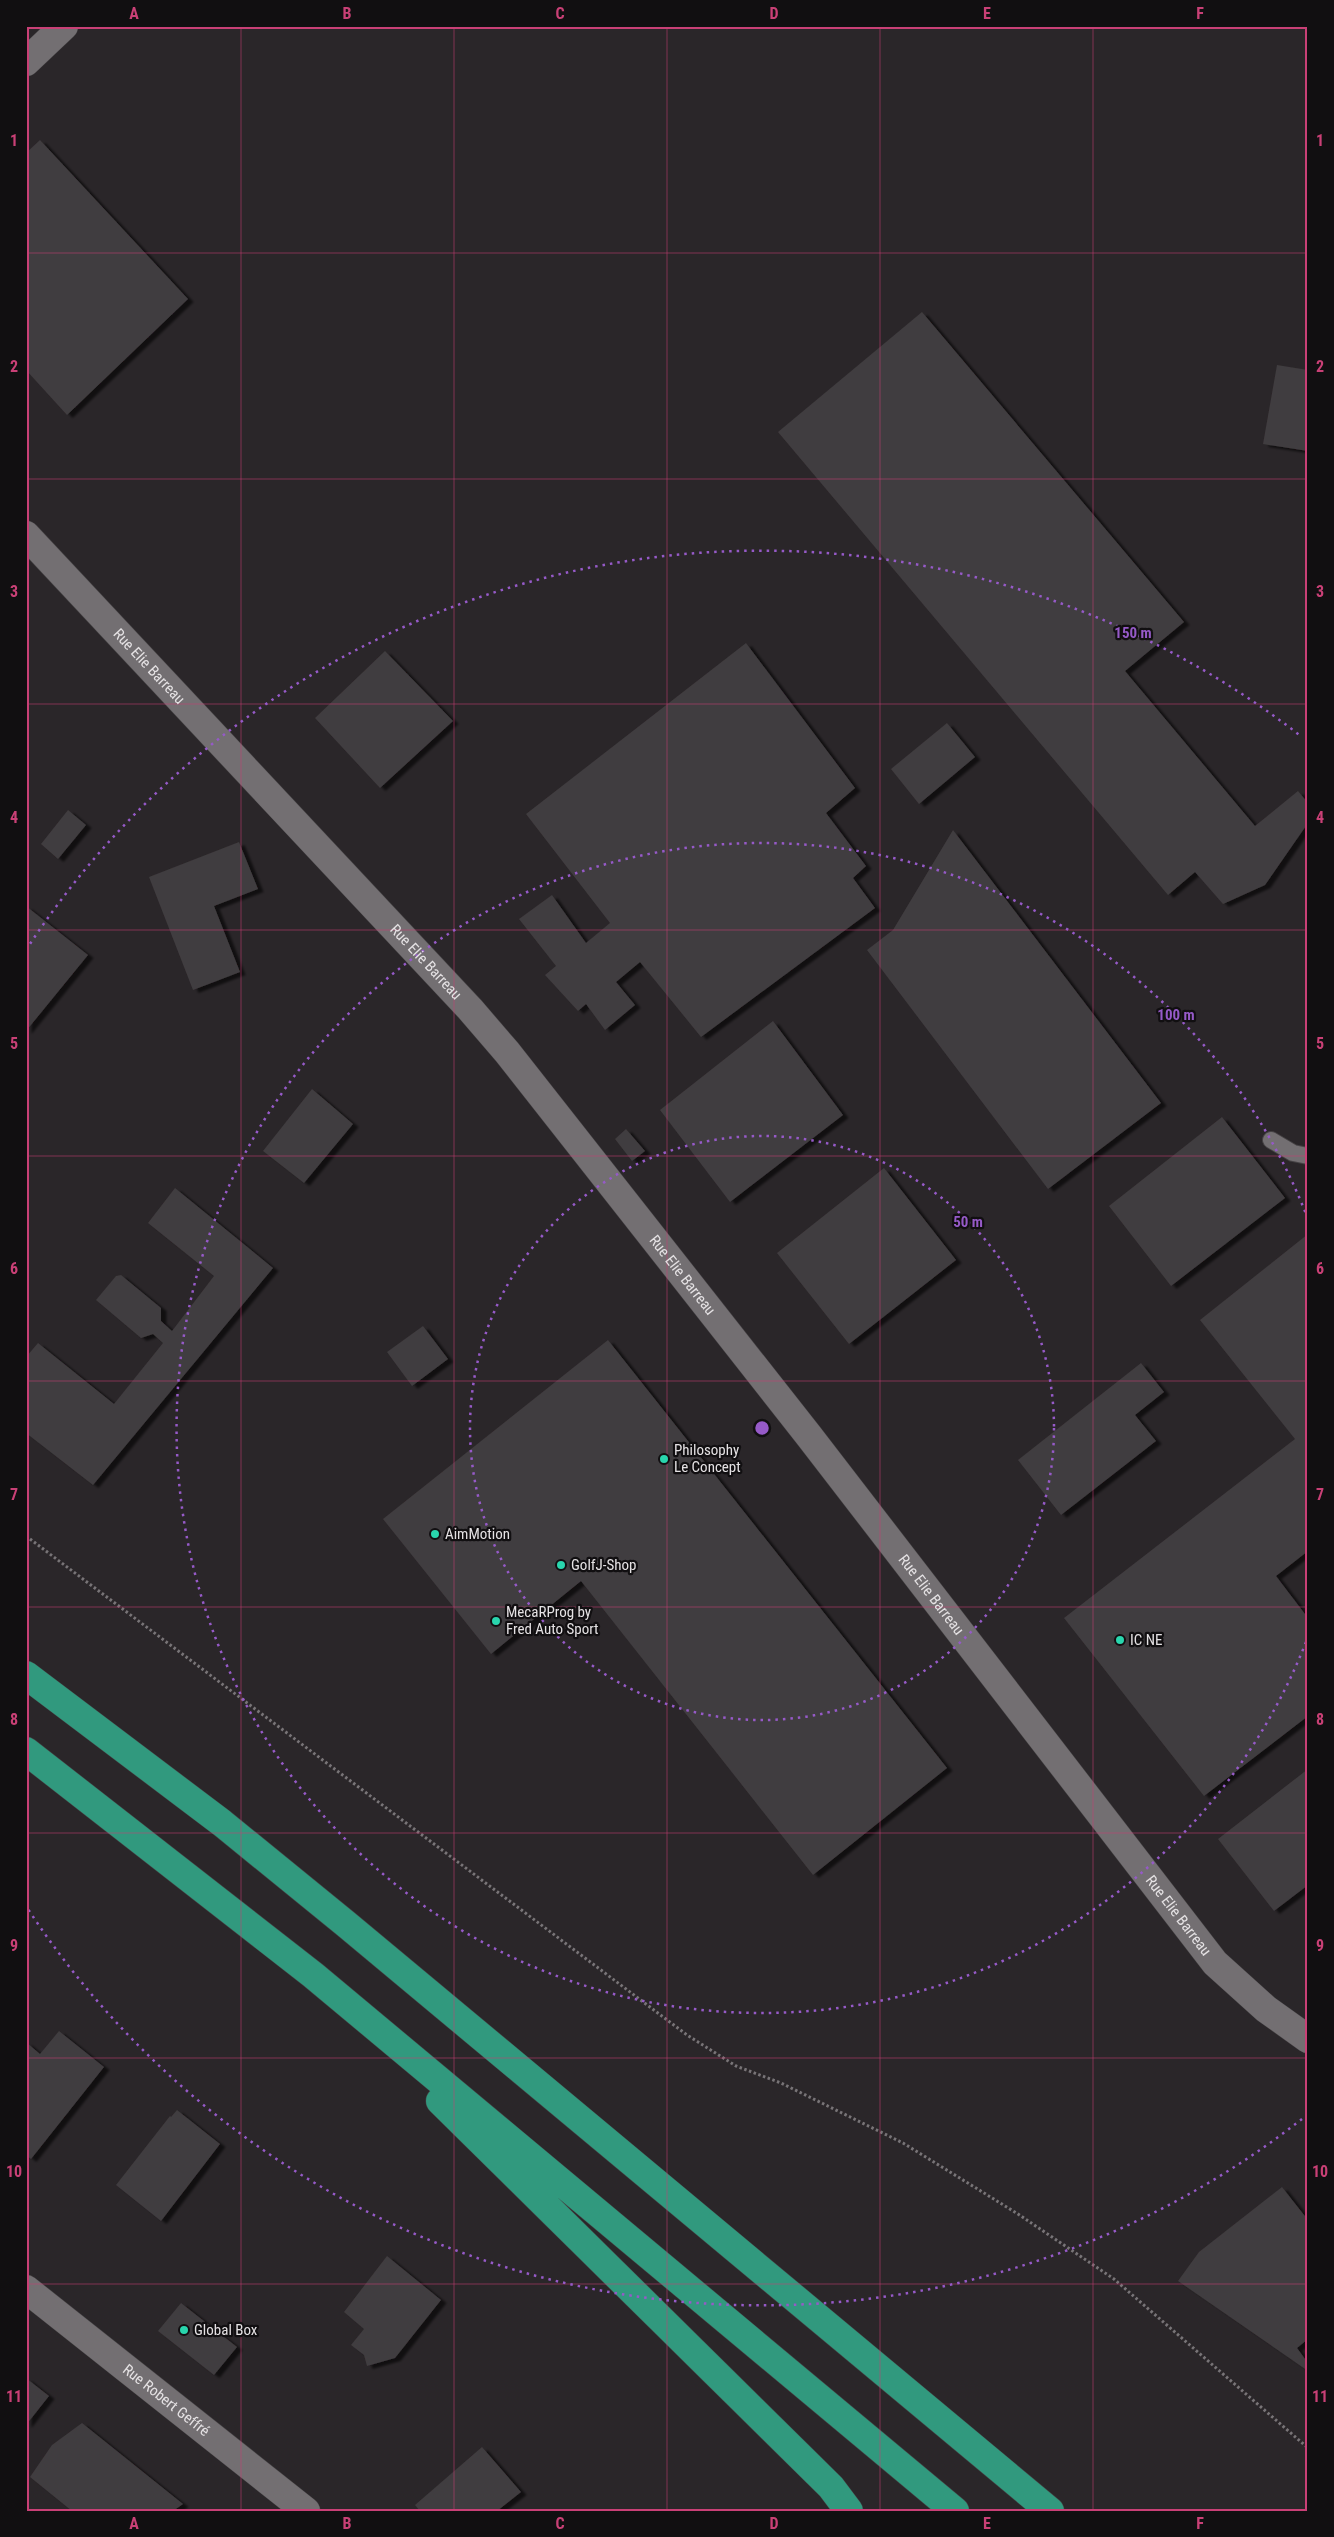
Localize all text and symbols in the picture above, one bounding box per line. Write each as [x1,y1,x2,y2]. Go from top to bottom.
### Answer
text: A [129,4,139,23]
text: B [343,4,352,23]
text: C [555,4,565,23]
text: D [769,4,779,23]
text: E [983,4,991,23]
text: F [1196,4,1204,23]
text: 1 [10,131,18,150]
text: 1 [1316,131,1324,150]
text: 2 [10,357,18,376]
text: 2 [1316,357,1324,376]
text: 3 [10,582,18,601]
text: 3 [1316,582,1324,601]
text: 150 m [1114,624,1152,642]
street label: Rue Elie Barreau [110,625,189,708]
text: 4 [10,808,18,827]
text: 4 [1316,808,1324,827]
street label: Rue Elie Barreau [386,921,465,1003]
text: 100 m [1157,1006,1195,1024]
text: 5 [10,1034,18,1053]
text: 5 [1316,1034,1324,1053]
text: 50 m [953,1213,983,1231]
street label: Rue Elie Barreau [646,1232,719,1319]
text: 6 [10,1259,18,1278]
text: 6 [1316,1259,1324,1278]
centre of rings [753,1419,771,1437]
place label: Philosophy Le Concept [674,1441,741,1476]
marker: Philosophy Le Concept [658,1453,670,1465]
text: 7 [10,1485,18,1504]
text: 7 [1316,1485,1324,1504]
place label: AimMotion [445,1525,510,1543]
marker: AimMotion [429,1528,441,1540]
street label: Rue Elie Barreau [895,1551,968,1638]
place label: GolfJ-Shop [571,1556,637,1574]
marker: GolfJ-Shop [555,1559,567,1571]
place label: MecaRProg by Fred Auto Sport [506,1603,599,1638]
marker: MecaRProg by Fred Auto Sport [490,1615,502,1627]
place label: IC NE [1130,1631,1162,1649]
marker: IC NE [1114,1634,1126,1646]
text: 8 [10,1710,18,1729]
text: 8 [1316,1710,1324,1729]
street label: Rue Elie Barreau [1142,1872,1215,1959]
text: 9 [10,1936,18,1955]
text: 9 [1316,1936,1324,1955]
text: 10 [6,2162,22,2181]
text: 10 [1312,2162,1328,2181]
place label: Global Box [194,2321,258,2339]
marker: Global Box [178,2324,190,2336]
street label: Rue Robert Geffré [119,2360,213,2440]
text: 11 [6,2387,22,2406]
text: 11 [1312,2387,1328,2406]
text: A [129,2514,139,2533]
text: B [343,2514,352,2533]
text: C [555,2514,565,2533]
text: D [769,2514,779,2533]
text: E [983,2514,991,2533]
text: F [1196,2514,1204,2533]

